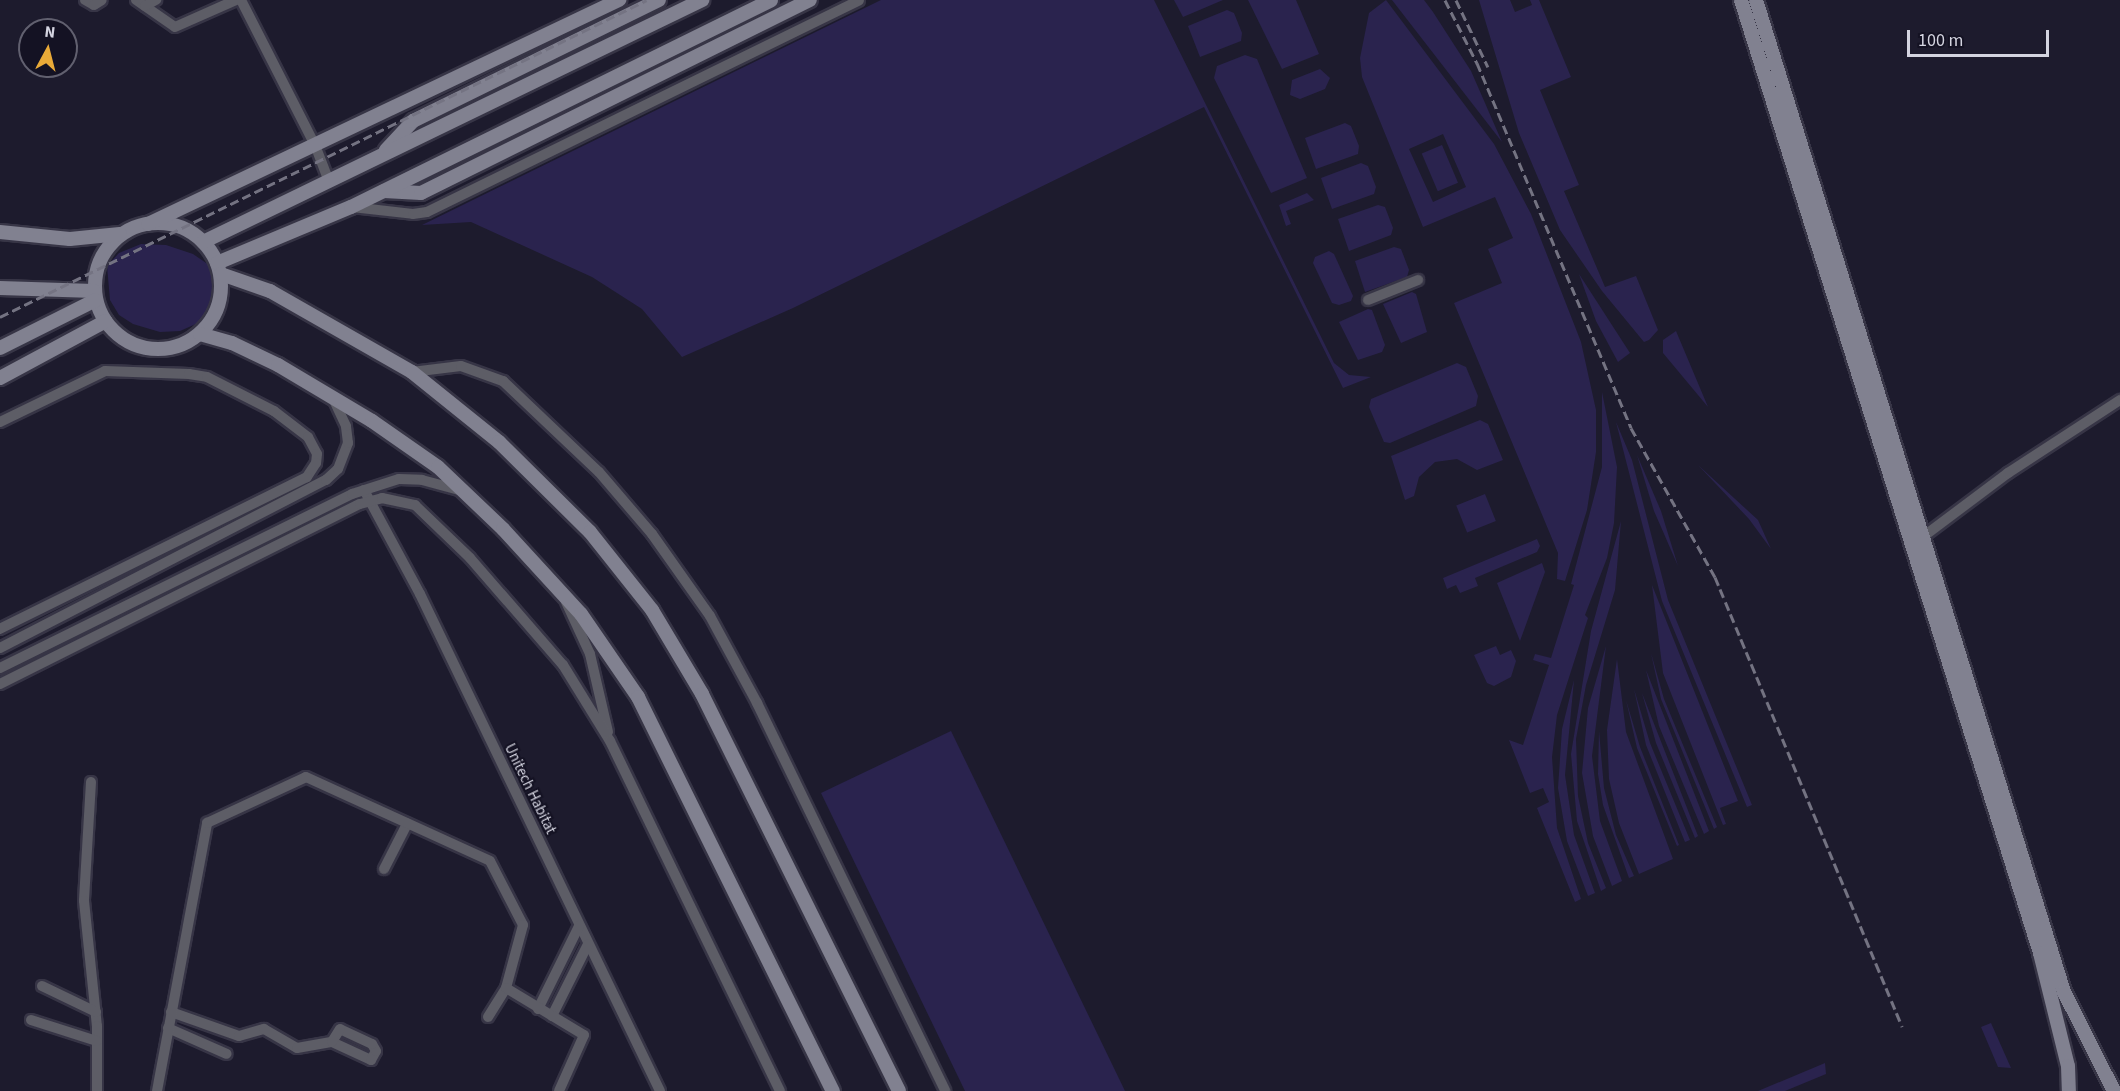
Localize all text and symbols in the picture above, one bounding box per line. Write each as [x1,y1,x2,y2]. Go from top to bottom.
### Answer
north arrow [18,18,78,78]
scale bar [1910,18,2052,56]
text: N [43,21,57,44]
text: 100 m [1918,28,1963,53]
street label: Unitech Habitat [500,741,560,837]

